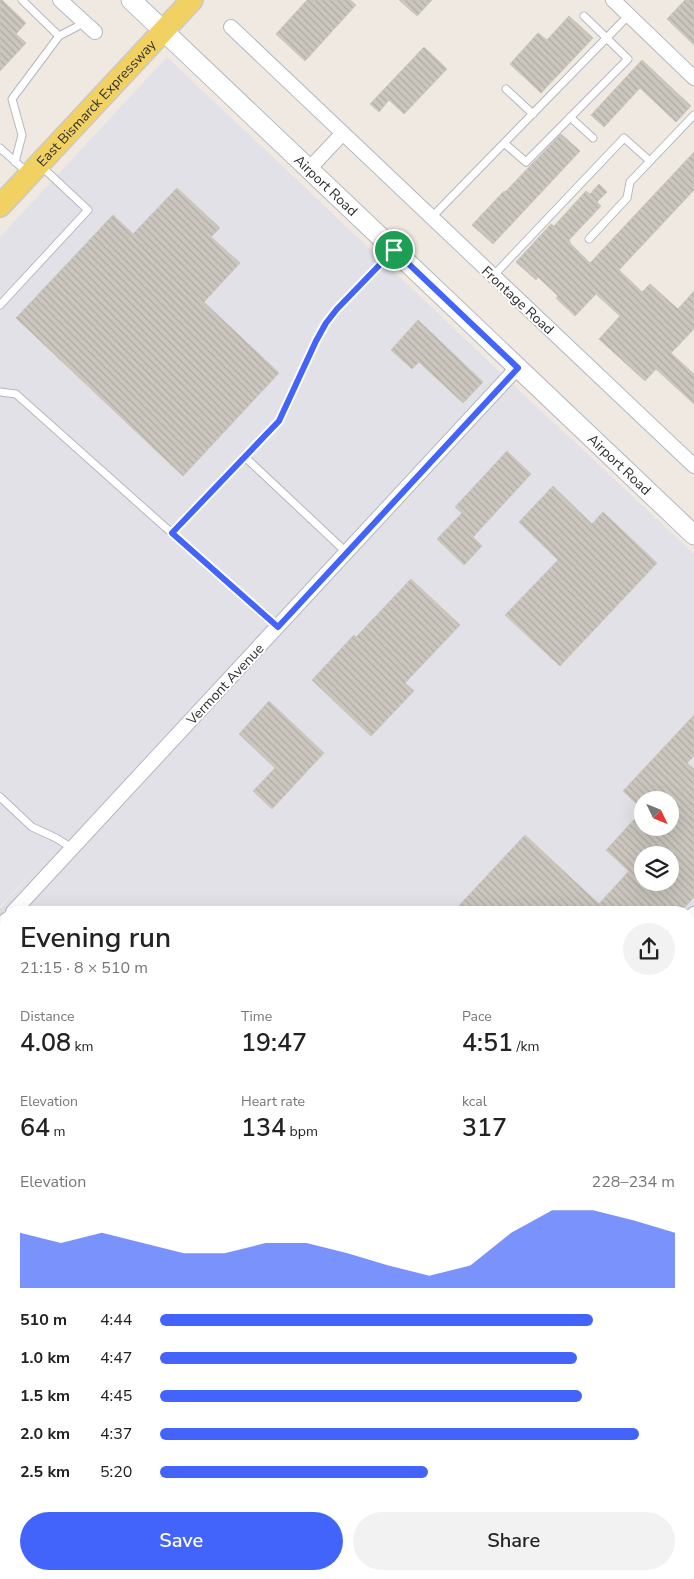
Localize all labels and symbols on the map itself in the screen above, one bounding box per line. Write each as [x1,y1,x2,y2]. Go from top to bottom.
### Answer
street label: East Bismarck Expressway [33,35,161,171]
street label: Airport Road [290,151,362,220]
pin [373,229,415,271]
street label: Frontage Road [477,262,558,339]
street label: Airport Road [583,430,655,499]
street label: Vermont Avenue [182,639,268,730]
north arrow [634,791,679,836]

